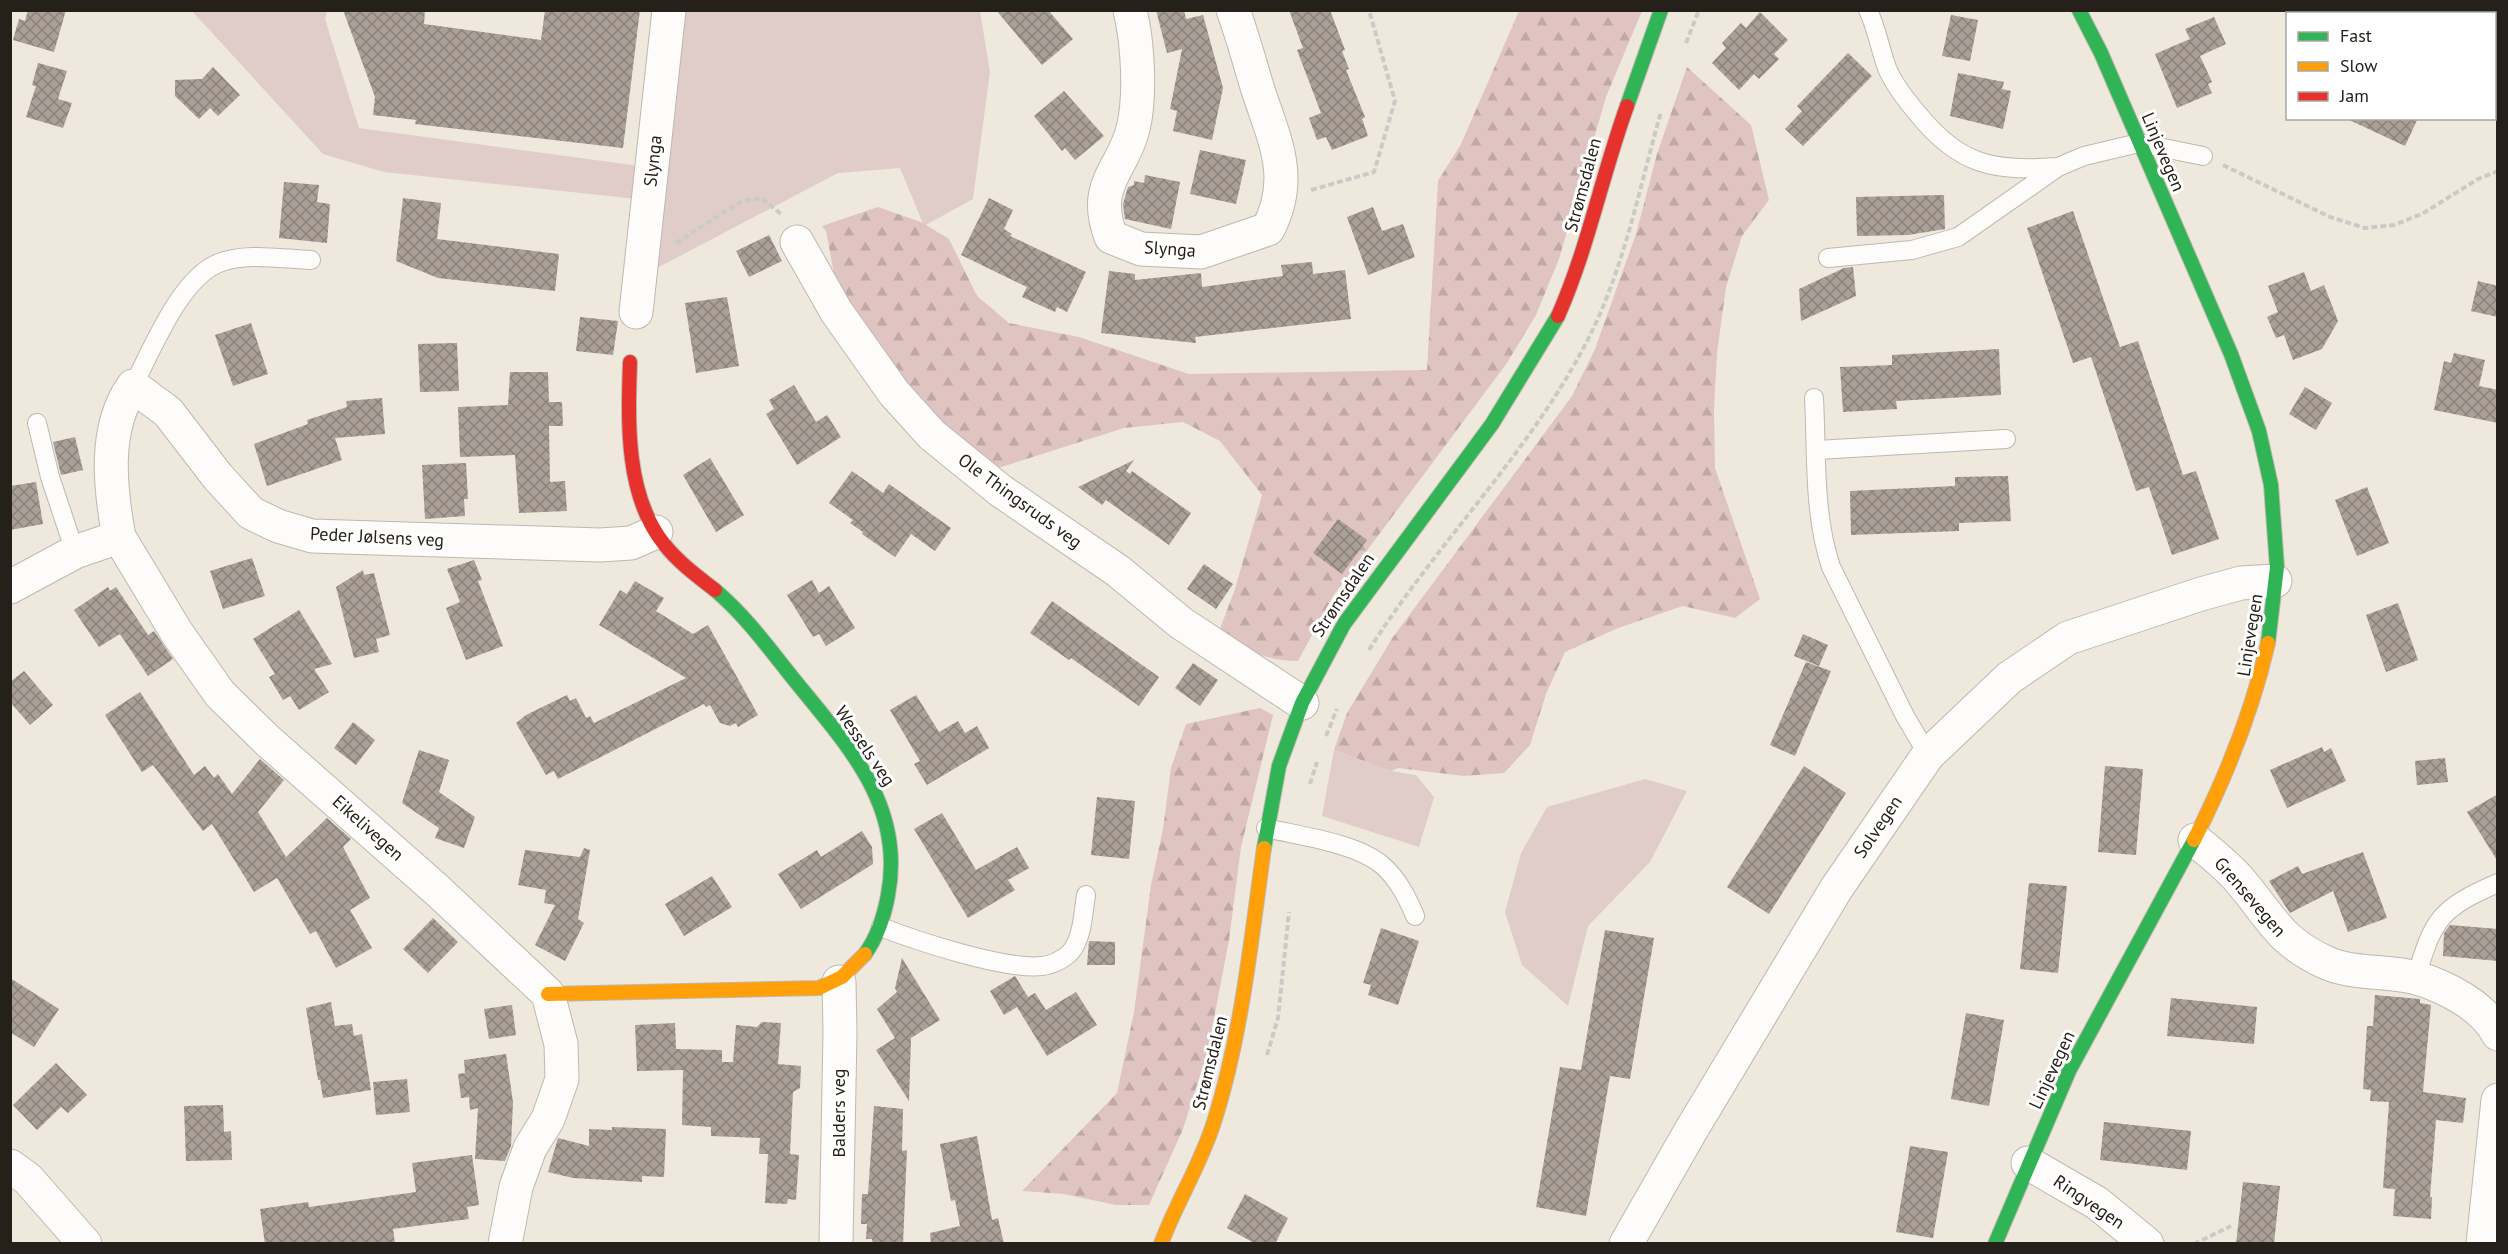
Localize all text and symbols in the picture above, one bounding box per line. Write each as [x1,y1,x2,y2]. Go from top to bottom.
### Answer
legend [2286,12,2496,120]
text: Fast [2340,24,2372,47]
text: Slow [2340,54,2378,77]
text: Jam [2339,84,2369,107]
street label: Linjevegen [2137,109,2190,195]
street label: Slynga [638,134,667,188]
street label: Strømsdalen [1559,135,1606,234]
street label: Slynga [1143,235,1197,262]
street label: Ole Thingsruds veg [954,448,1087,553]
street label: Peder Jølsens veg [309,522,445,551]
street label: Strømsdalen [1306,548,1379,641]
street label: Linjevegen [2232,592,2267,678]
street label: Wessels veg [830,701,901,790]
street label: Eikelivegen [328,790,409,866]
street label: Solvegen [1848,791,1907,862]
street label: Grensevegen [2209,852,2291,941]
street label: Strømsdalen [1187,1013,1232,1112]
street label: Linjevegen [2023,1027,2080,1113]
street label: Balders veg [827,1069,850,1157]
street label: Ringvegen [2049,1169,2129,1234]

